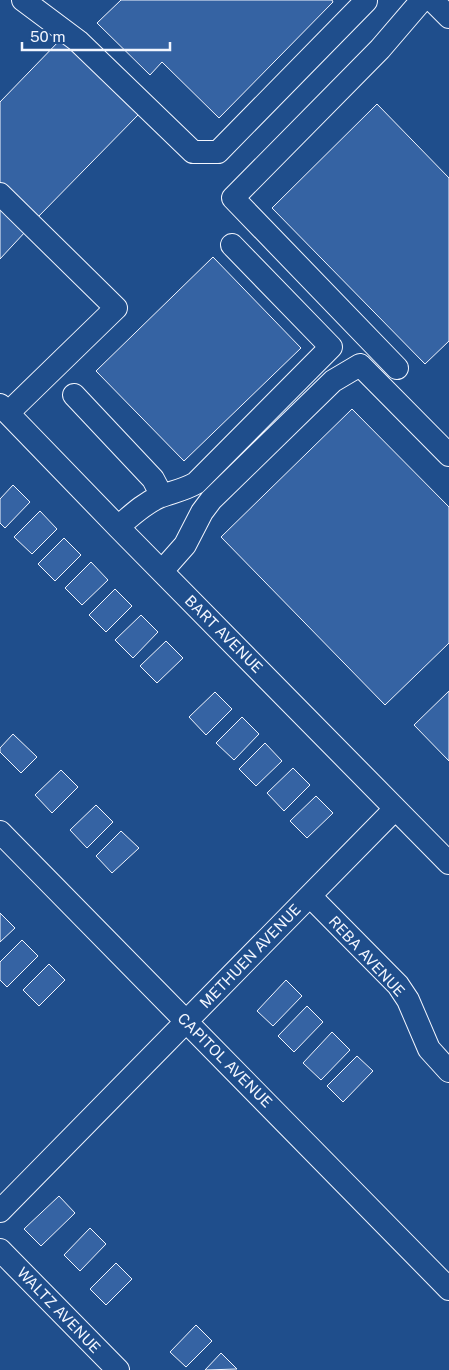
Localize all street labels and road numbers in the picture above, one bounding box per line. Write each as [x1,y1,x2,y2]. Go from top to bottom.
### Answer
street label: BART AVENUE [182,592,266,676]
street label: METHUEN AVENUE [196,901,304,1011]
street label: REBA AVENUE [326,912,408,1000]
street label: CAPITOL AVENUE [174,1009,276,1111]
street label: WALTZ AVENUE [14,1264,104,1356]

